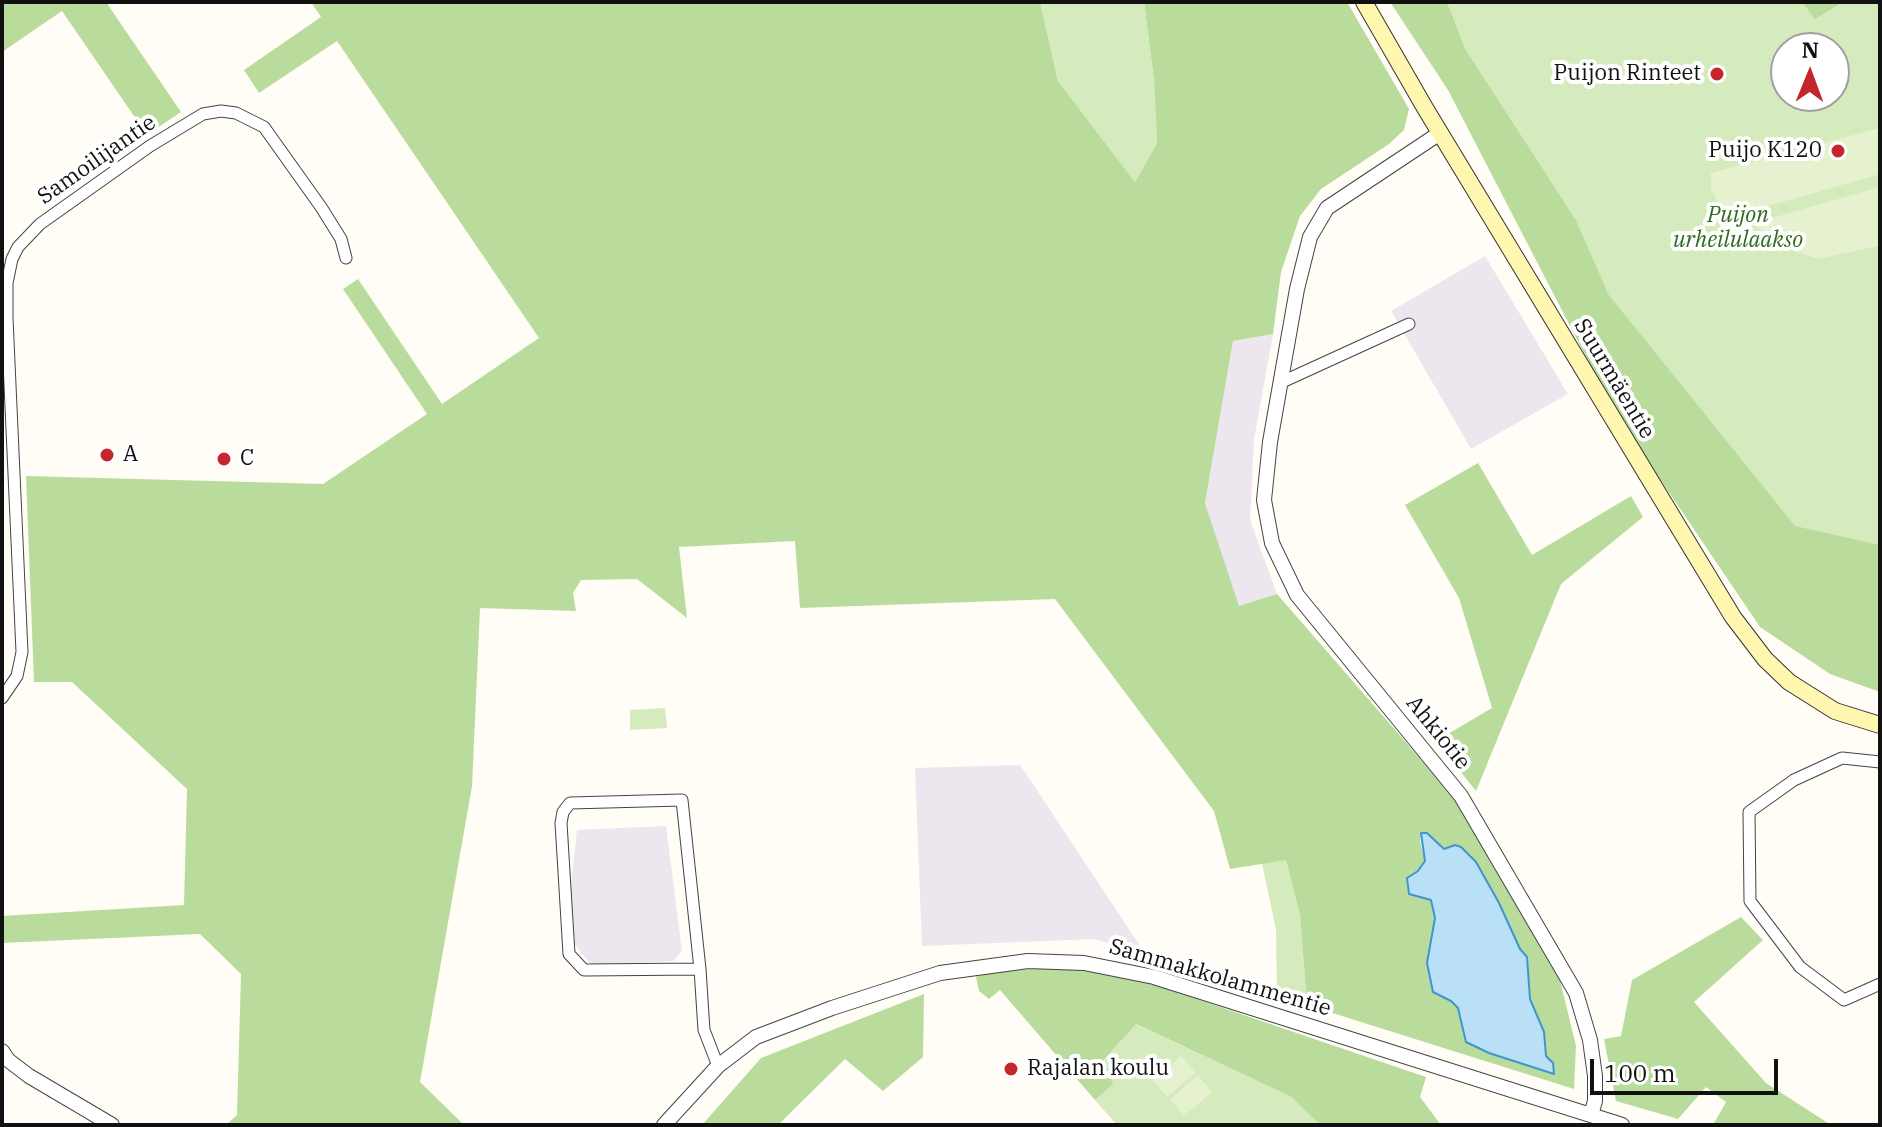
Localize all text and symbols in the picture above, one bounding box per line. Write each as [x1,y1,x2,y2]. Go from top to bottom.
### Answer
north arrow [1770,32,1850,112]
text: N [1801,35,1819,64]
place label: Puijon Rinteet [1554,61,1701,87]
marker: Puijon Rinteet [1708,65,1726,83]
street label: Samoilijantie [33,110,161,210]
place label: Puijo K120 [1708,138,1822,164]
marker: Puijo K120 [1829,142,1847,160]
park label: Puijon urheilulaakso [1673,203,1803,254]
street label: Suurmäentie [1568,314,1660,444]
place label: A [123,442,138,468]
marker: A [98,446,116,464]
place label: C [240,446,254,472]
marker: C [215,450,233,468]
street label: Ahkiotie [1400,691,1476,775]
street label: Sammakkolammentie [1106,934,1334,1022]
scale bar [1594,1043,1782,1093]
place label: Rajalan koulu [1027,1056,1169,1082]
text: 100 m [1604,1057,1676,1089]
marker: Rajalan koulu [1002,1060,1020,1078]

